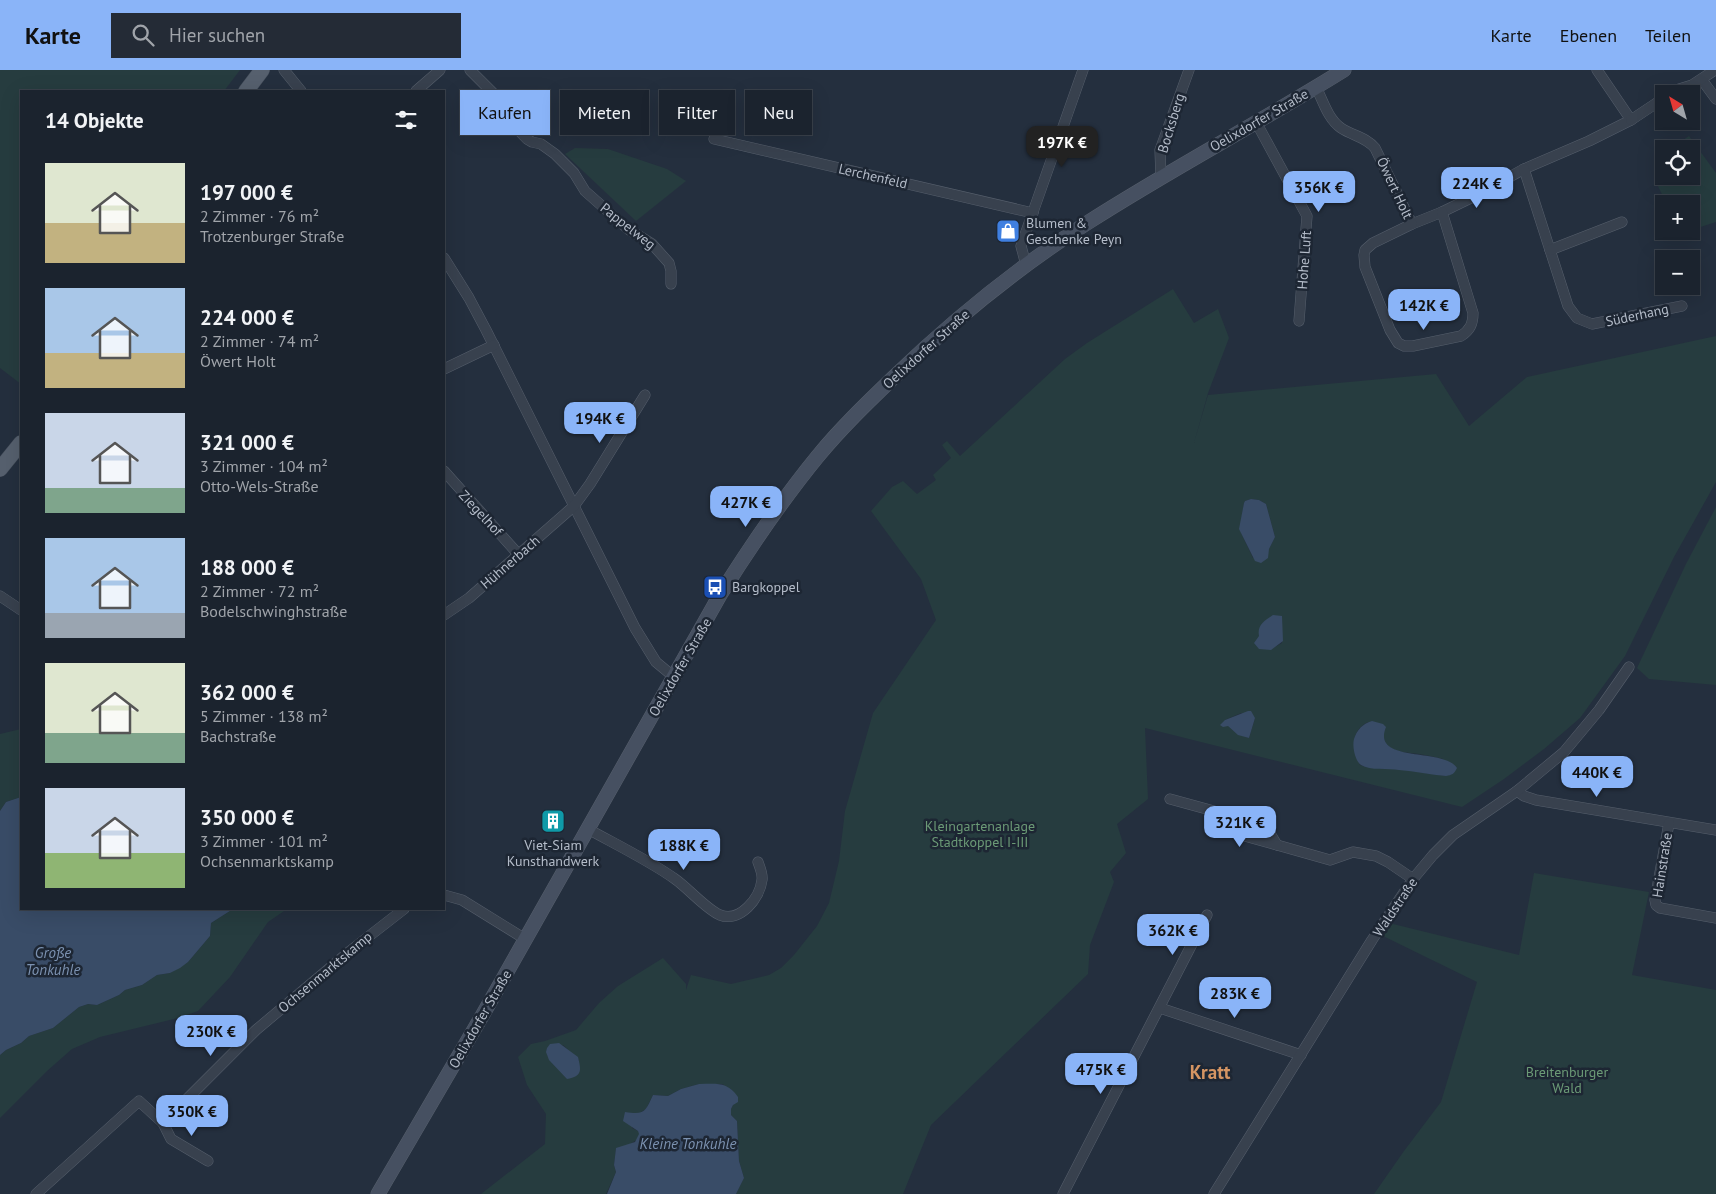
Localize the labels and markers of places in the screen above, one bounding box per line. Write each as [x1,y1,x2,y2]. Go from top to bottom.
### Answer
pin: 197K € [1021,126,1103,168]
pin: 224K € [1436,166,1518,209]
pin: 356K € [1278,170,1360,213]
place label: Blumen & Geschenke Peyn [1026,214,1122,248]
shop icon: Blumen & Geschenke Peyn [995,218,1021,244]
pin: 142K € [1383,288,1465,331]
pin: 194K € [559,402,641,444]
pin: 427K € [705,486,787,528]
bus stop icon: Bargkoppel [702,574,728,600]
place label: Bargkoppel [732,578,800,596]
pin: 440K € [1556,756,1638,798]
pin: 321K € [1199,806,1281,848]
building icon: Viet-Siam Kunsthandwerk [540,808,566,834]
pin: 188K € [643,828,725,871]
place label: Viet-Siam Kunsthandwerk [507,836,600,870]
pin: 362K € [1132,914,1214,956]
pin: 283K € [1194,976,1276,1019]
pin: 230K € [170,1014,252,1057]
pin: 475K € [1060,1052,1142,1095]
pin: 350K € [151,1094,233,1137]

